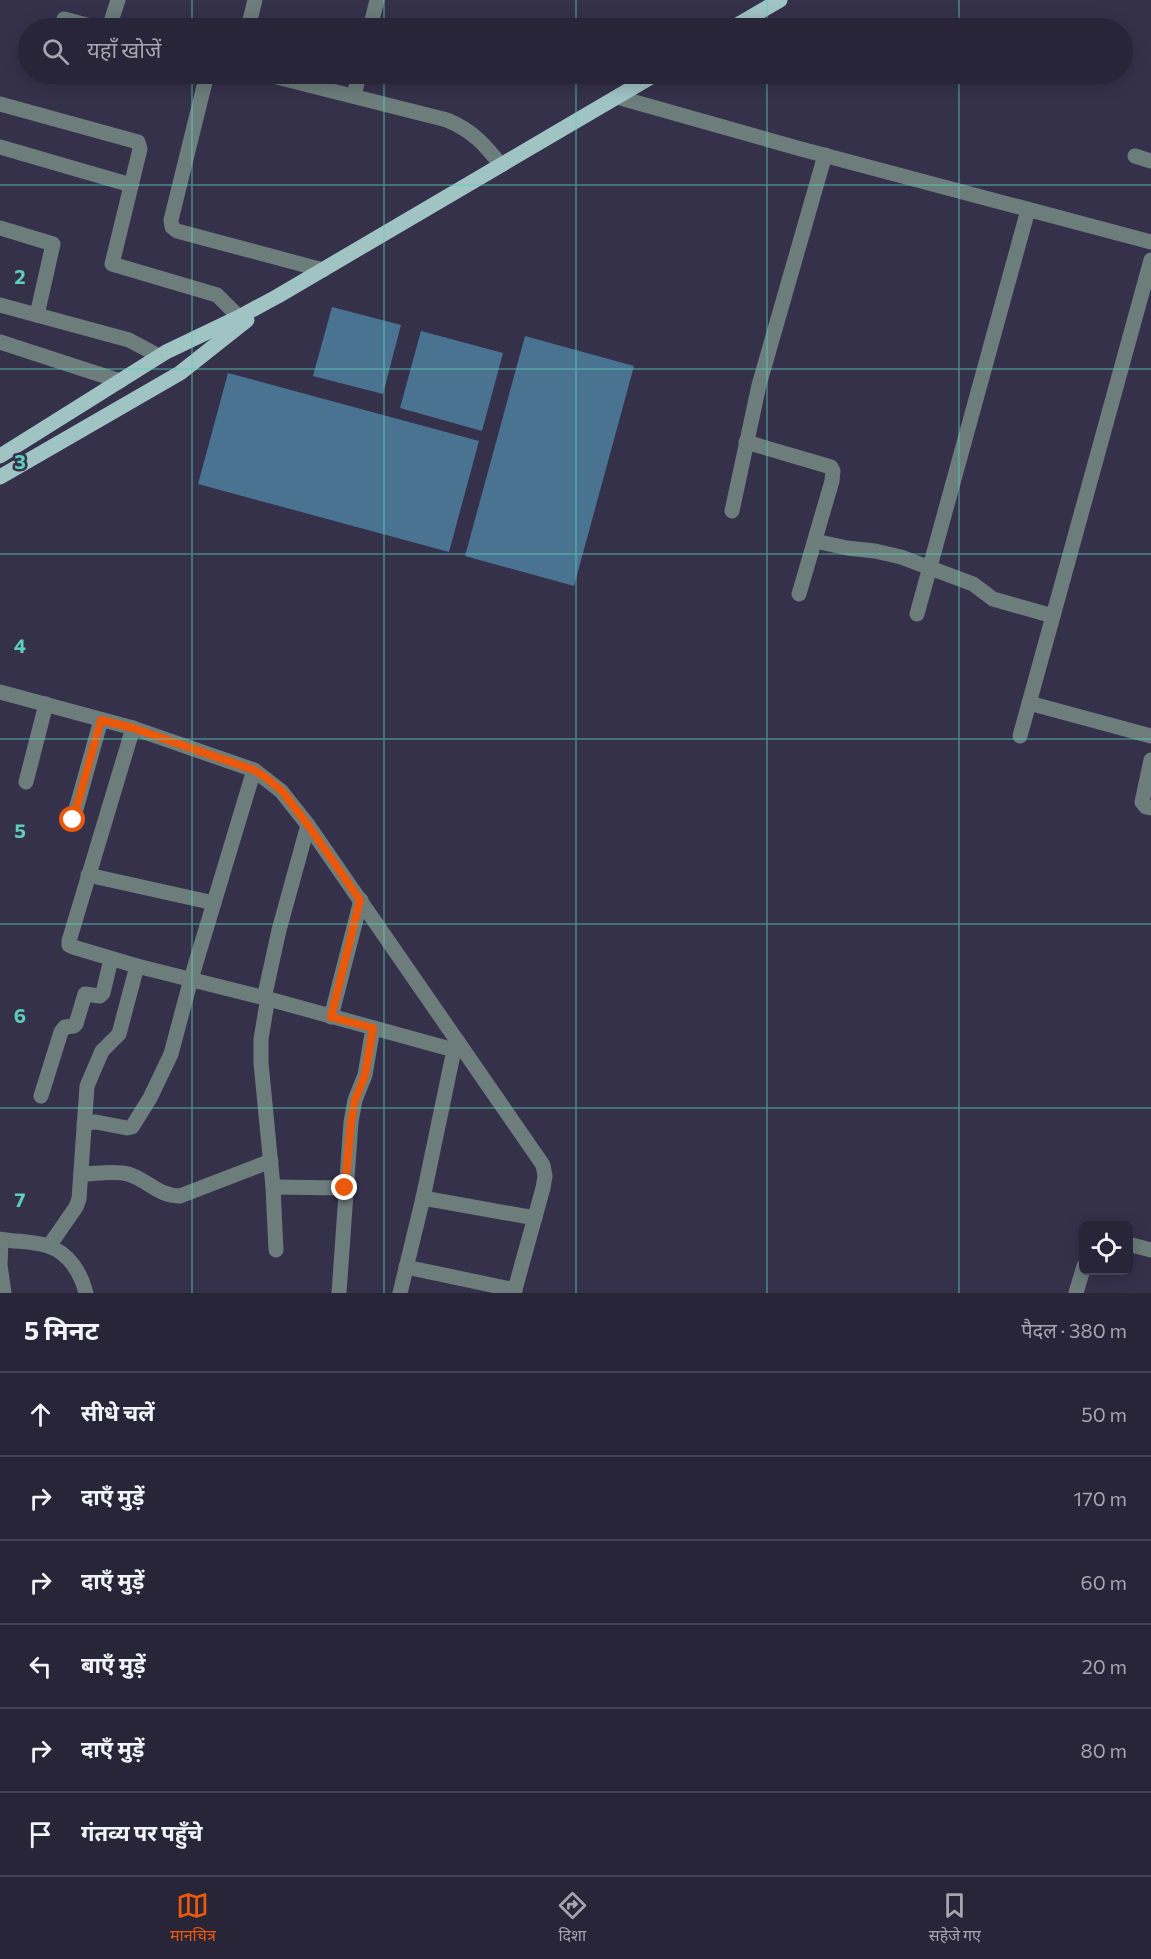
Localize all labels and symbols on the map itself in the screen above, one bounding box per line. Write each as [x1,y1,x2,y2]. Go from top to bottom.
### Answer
text: 2 [14,264,26,288]
text: 3 [14,449,26,473]
text: 4 [14,633,26,657]
route start [59,806,85,832]
text: 5 [14,818,26,842]
text: 6 [14,1003,26,1027]
route end [331,1174,357,1200]
text: 7 [15,1187,26,1211]

